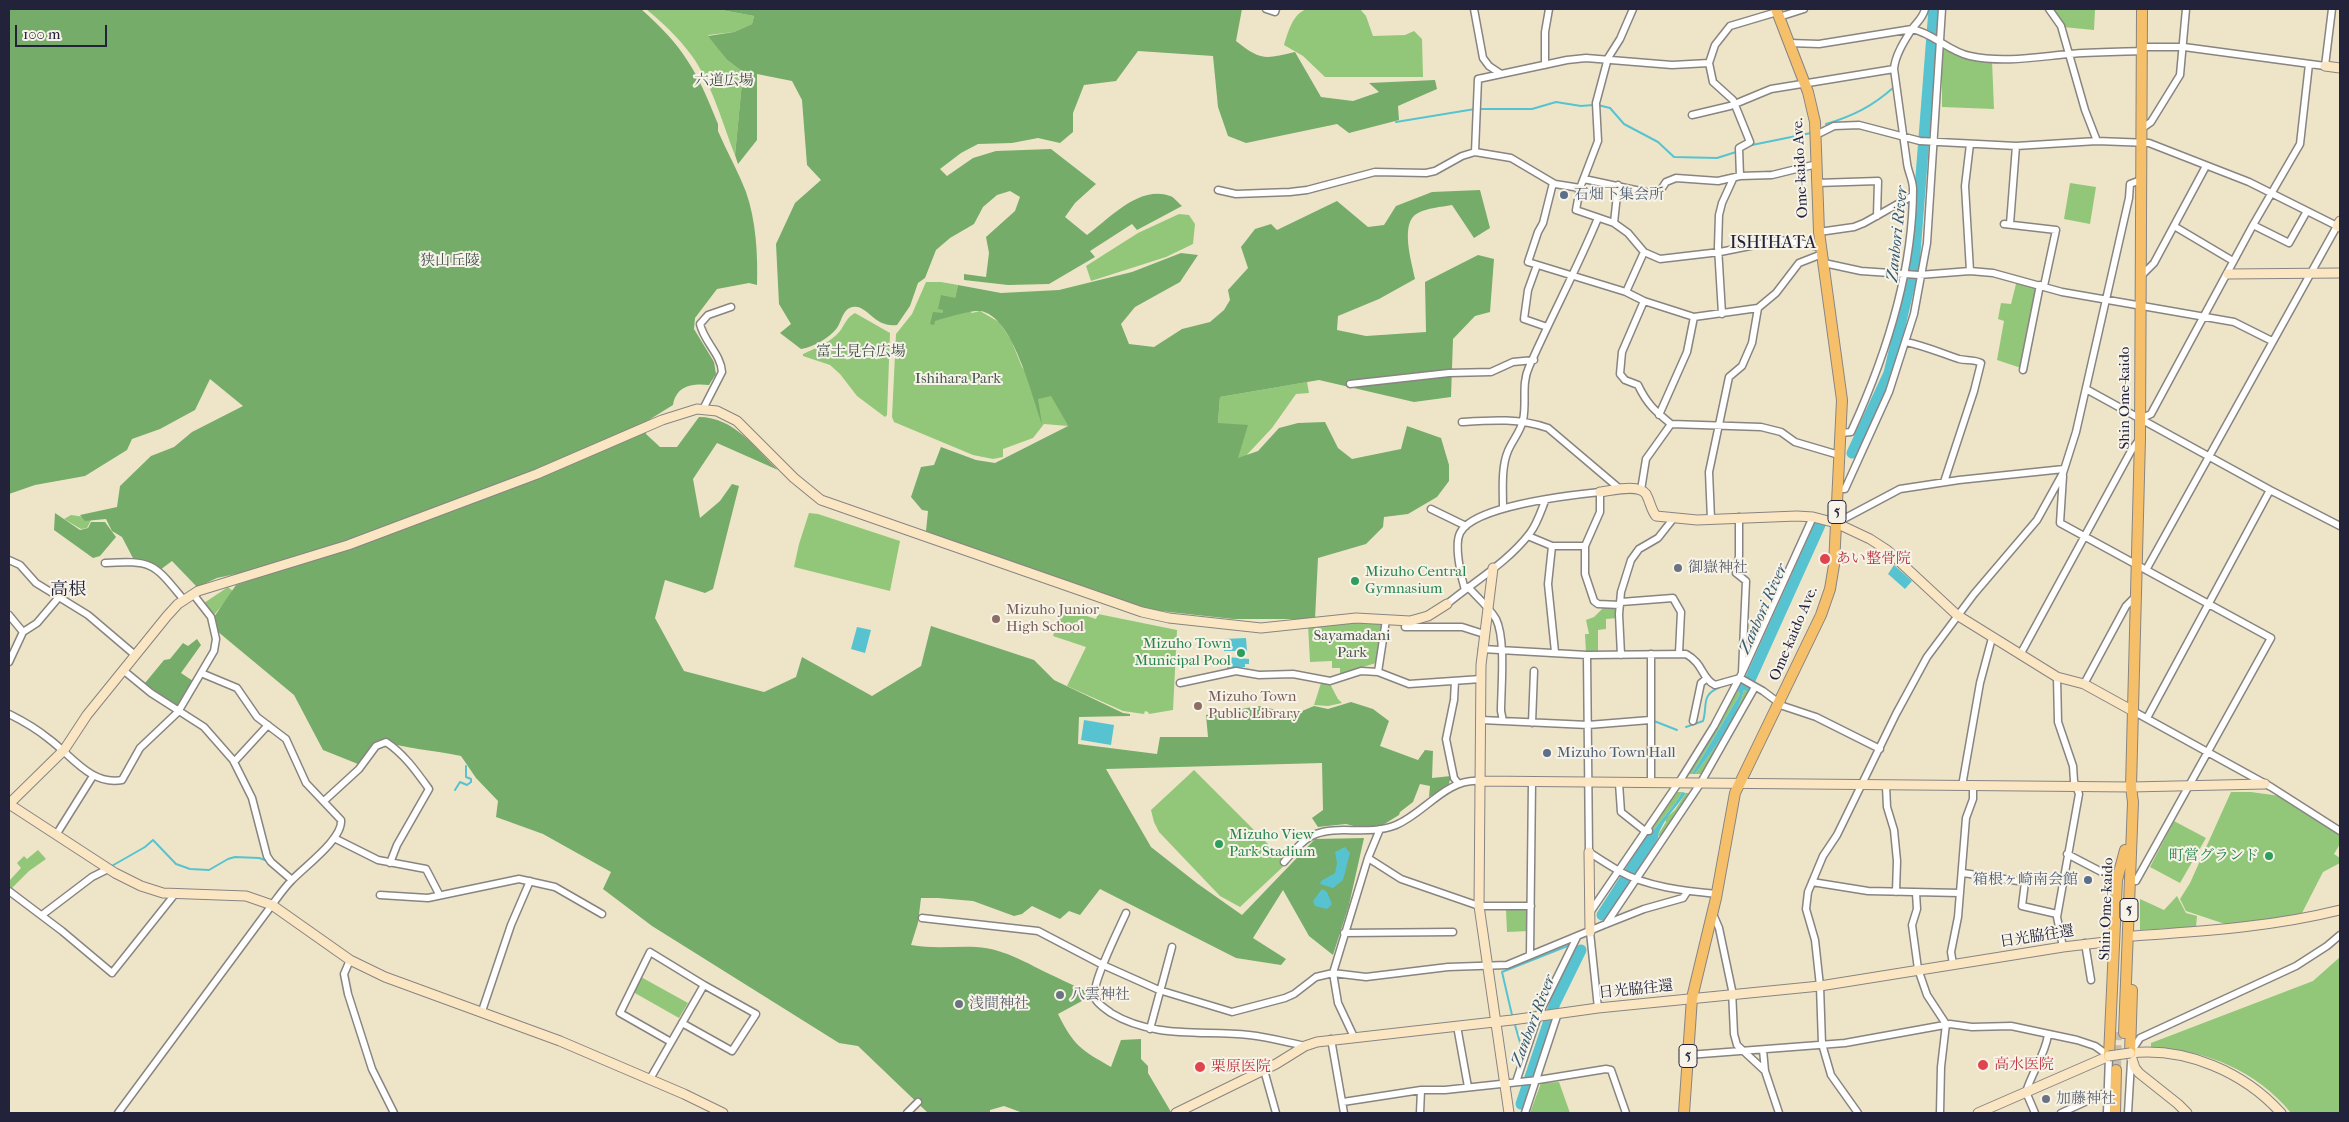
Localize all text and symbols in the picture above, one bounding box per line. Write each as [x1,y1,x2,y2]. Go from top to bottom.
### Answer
scale bar [18,15,110,47]
text: 100 m [23,25,61,43]
park label: 六道広場 [694,72,754,90]
street label: Ome-kaido Ave. [1789,117,1813,219]
water label: Zanbori River [1883,185,1913,283]
place label: 石畑下集会所 [1574,186,1664,204]
marker: 石畑下集会所 [1558,189,1570,201]
district label: ISHIHATA [1725,233,1821,255]
park label: 狭山丘陵 [420,252,480,270]
park label: 富士見台広場 [816,343,906,361]
street label: Shin Ome-kaido [2116,347,2134,449]
park label: Ishihara Park [915,370,1001,388]
road number: 5 [1828,501,1846,524]
place label: あい整骨院 [1836,550,1911,568]
marker: あい整骨院 [1818,552,1832,566]
place label: 御嶽神社 [1688,559,1748,577]
water label: Zanbori River [1736,561,1792,657]
marker: 御嶽神社 [1672,562,1684,574]
place label: Mizuho Central Gymnasium [1365,563,1466,598]
marker: Mizuho Central Gymnasium [1349,575,1361,587]
district label: 高根 [50,580,86,602]
street label: Ome-kaido Ave. [1766,584,1822,684]
place label: Mizuho Junior High School [1006,601,1099,636]
marker: Mizuho Junior High School [990,613,1002,625]
park label: Sayamadani Park [1314,627,1390,662]
place label: Mizuho Town Municipal Pool [1134,635,1231,670]
marker: Mizuho Town Municipal Pool [1235,647,1247,659]
place label: Mizuho Town Public Library [1208,688,1300,723]
marker: Mizuho Town Public Library [1192,700,1204,712]
place label: Mizuho Town Hall [1557,744,1676,762]
marker: Mizuho Town Hall [1541,747,1553,759]
place label: Mizuho View Park Stadium [1229,826,1316,861]
marker: Mizuho View Park Stadium [1213,838,1225,850]
place label: 町営グランド [2169,847,2259,865]
marker: 町営グランド [2263,850,2275,862]
street label: Shin Ome-kaido [2096,857,2118,961]
place label: 箱根ヶ崎南会館 [1973,871,2078,889]
marker: 箱根ヶ崎南会館 [2082,874,2094,886]
road number: 5 [2120,898,2138,922]
street label: 日光脇往還 [1999,922,2075,952]
water label: Zanbori River [1508,973,1560,1069]
street label: 日光脇往還 [1598,977,1674,1003]
place label: 八雲神社 [1070,986,1130,1004]
marker: 八雲神社 [1054,989,1066,1001]
place label: 浅間神社 [969,995,1029,1013]
marker: 浅間神社 [953,998,965,1010]
road number: 5 [1679,1044,1697,1068]
place label: 高水医院 [1994,1056,2054,1074]
place label: 栗原医院 [1211,1058,1271,1076]
marker: 高水医院 [1976,1058,1990,1072]
marker: 栗原医院 [1193,1060,1207,1074]
place label: 加藤神社 [2056,1090,2116,1108]
marker: 加藤神社 [2040,1093,2052,1105]

